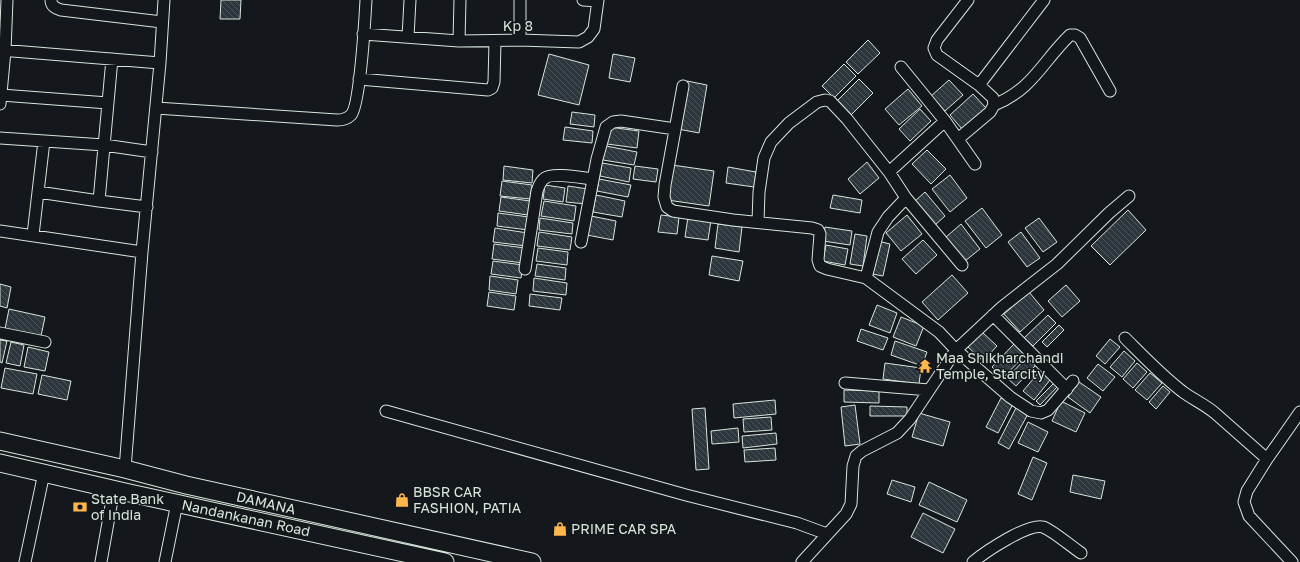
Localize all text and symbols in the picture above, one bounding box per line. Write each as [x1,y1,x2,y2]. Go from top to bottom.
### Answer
street label: Kp 8 [503,17,533,34]
place label: Maa Shikharchandi Temple, Starcity [936,349,1064,382]
temple icon: Maa Shikharchandi Temple, Starcity [917,358,933,374]
place label: BBSR CAR FASHION, PATIA [413,483,522,516]
street label: DAMANA [235,487,298,518]
place label: State Bank of India [91,490,164,523]
shop icon: BBSR CAR FASHION, PATIA [394,492,410,508]
street label: Nandankanan Road [180,496,312,539]
bank icon: State Bank of India [72,499,88,515]
place label: PRIME CAR SPA [571,520,677,537]
shop icon: PRIME CAR SPA [552,521,568,537]

